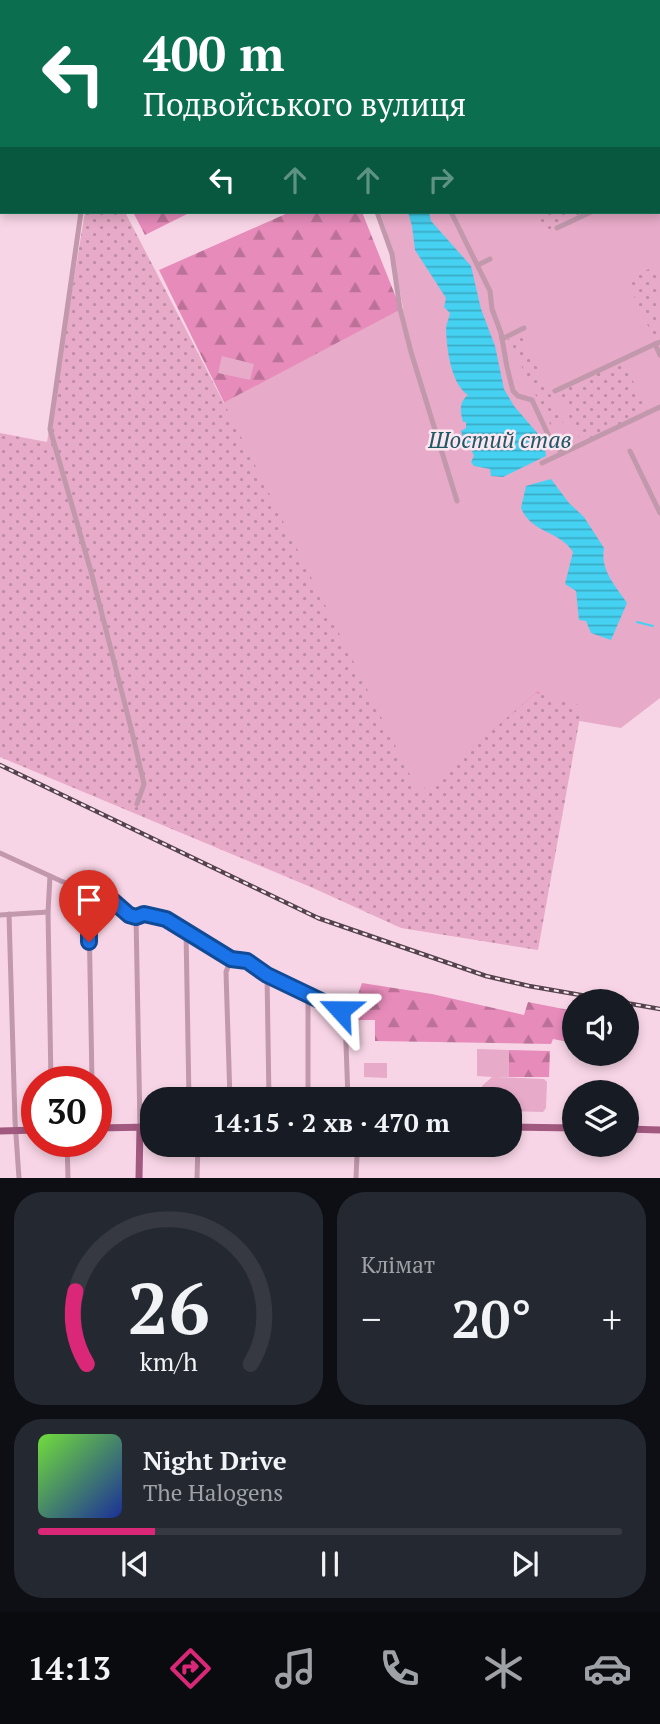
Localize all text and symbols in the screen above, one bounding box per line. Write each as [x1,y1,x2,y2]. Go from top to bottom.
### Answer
text: 400 m [143,20,285,85]
icon: left [28,28,119,119]
text: Подвойського вулиця [143,83,466,125]
icon: left [203,161,241,199]
icon: ahead [276,161,314,199]
icon: ahead [349,161,387,199]
icon: right [422,161,460,199]
water label: Шостий став [427,424,572,455]
pin [59,870,119,942]
icon: arrive [70,881,108,919]
position arrow [303,973,377,1047]
map controls [562,989,639,1157]
button: sound [562,989,639,1066]
speed limit sign: 30 [21,1066,112,1157]
button: layers [562,1080,639,1157]
text: 14:15 · 2 хв · 470 m [212,1105,450,1139]
text: Клімат [361,1249,435,1280]
text: 26 [127,1259,210,1356]
text: 20° [451,1284,532,1353]
text: − [361,1294,381,1344]
text: + [602,1294,622,1344]
text: km/h [140,1345,198,1378]
text: Night Drive [143,1443,287,1477]
text: The Halogens [143,1477,283,1508]
icon: previous [116,1545,154,1583]
icon: pause [311,1545,349,1583]
icon: next [506,1545,544,1583]
icon: directions [166,1644,215,1693]
icon: music [271,1644,320,1693]
icon: phone [375,1644,424,1693]
icon: climate [479,1644,528,1693]
icon: car [583,1644,632,1693]
text: 14:13 [28,1647,111,1689]

